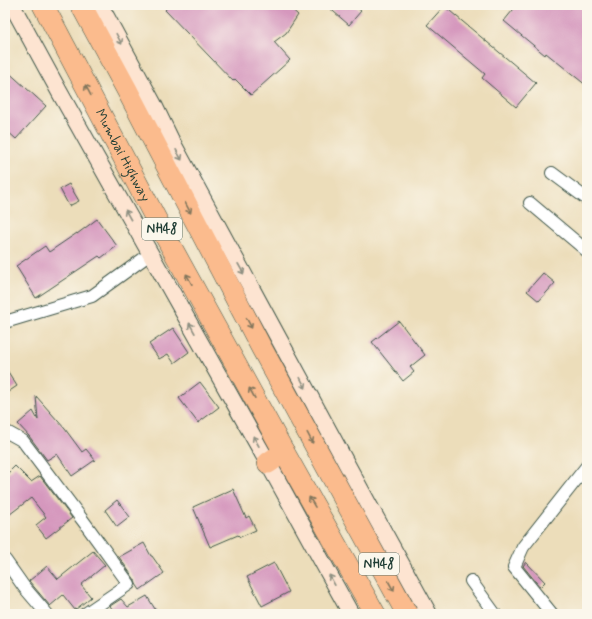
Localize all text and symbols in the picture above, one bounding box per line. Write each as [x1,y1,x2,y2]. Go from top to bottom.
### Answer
one-way arrow [115,33,123,45]
one-way arrow [84,85,92,97]
street label: Mumbai Highway [90,106,154,205]
one-way arrow [176,149,183,161]
one-way arrow [185,202,193,214]
one-way arrow [124,209,132,221]
road number: NH48 [142,218,182,240]
one-way arrow [238,263,246,275]
one-way arrow [185,273,193,285]
one-way arrow [245,317,253,329]
one-way arrow [188,322,196,334]
one-way arrow [300,377,307,389]
one-way arrow [247,387,255,399]
one-way arrow [307,432,315,444]
one-way arrow [251,435,259,447]
one-way arrow [308,496,315,508]
road number: NH48 [359,553,399,575]
one-way arrow [327,574,335,586]
one-way arrow [388,580,396,592]

